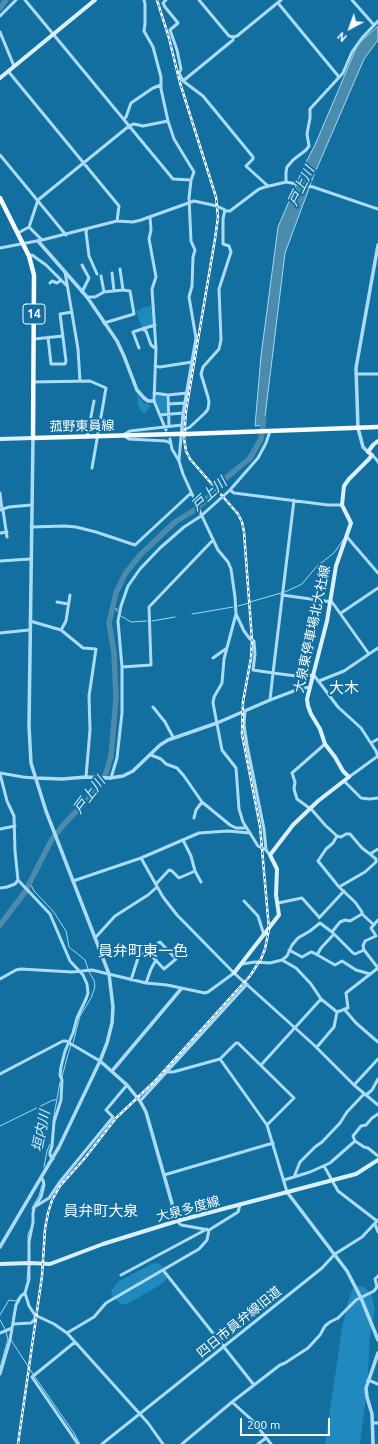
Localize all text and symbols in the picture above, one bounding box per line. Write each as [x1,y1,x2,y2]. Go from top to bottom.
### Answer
north arrow [330,8,370,48]
text: N [335,30,349,44]
water label: 戸上川 [284,163,318,209]
road number: 14 [23,304,45,324]
street label: 菰野東員線 [49,418,115,434]
water label: 戸上川 [188,474,230,514]
street label: 大泉東停車場北大社線 [291,564,333,694]
district label: 大木 [329,679,359,697]
water label: 戸上川 [70,773,108,817]
district label: 員弁町東一色 [98,942,188,960]
water label: 垣内川 [29,1109,53,1153]
street label: 大泉多度線 [155,1193,221,1225]
district label: 員弁町大泉 [64,1202,138,1220]
street label: 四日市員弁線旧道 [194,1283,284,1361]
scale bar [242,1410,332,1436]
text: 200 m [247,1418,280,1431]

